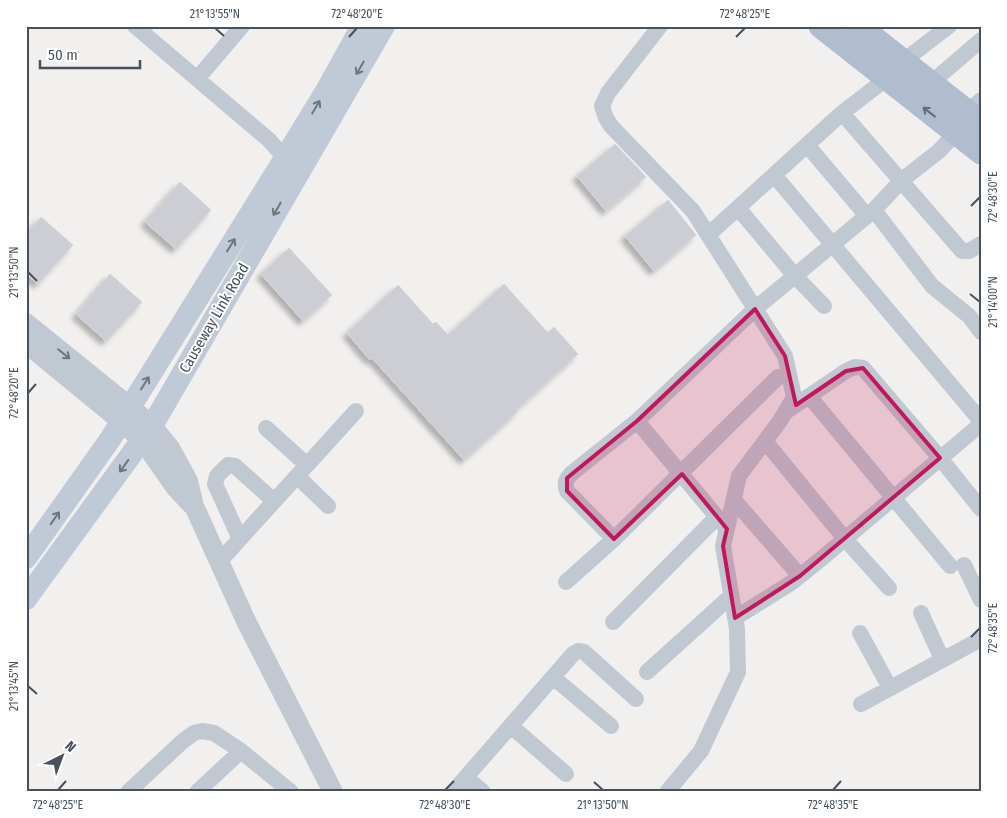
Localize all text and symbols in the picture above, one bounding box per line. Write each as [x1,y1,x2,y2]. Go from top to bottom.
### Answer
text: 21°13'55"N [190,7,240,21]
text: 72°48'20"E [331,7,383,21]
text: 72°48'25"E [720,7,771,21]
scale bar [40,38,140,70]
text: 50 m [48,46,78,64]
one-way arrow [354,61,364,75]
one-way arrow [311,100,321,114]
one-way arrow [922,106,935,117]
text: 72°48'30"E [986,171,1000,223]
one-way arrow [272,201,282,215]
one-way arrow [226,239,236,253]
text: 21°13'50"N [7,246,21,298]
street label: Causeway Link Road [175,260,253,376]
text: 21°14'00"N [986,276,1000,328]
one-way arrow [57,348,70,359]
text: 72°48'20"E [7,367,21,419]
one-way arrow [140,377,150,391]
one-way arrow [119,459,129,473]
one-way arrow [49,512,60,525]
text: 72°48'35"E [986,602,1000,653]
text: 21°13'45"N [7,661,21,711]
north arrow [38,730,88,780]
text: N [62,738,79,756]
text: 72°48'25"E [33,798,84,812]
text: 72°48'30"E [419,798,471,812]
text: 21°13'50"N [577,798,629,812]
text: 72°48'35"E [808,798,859,812]

